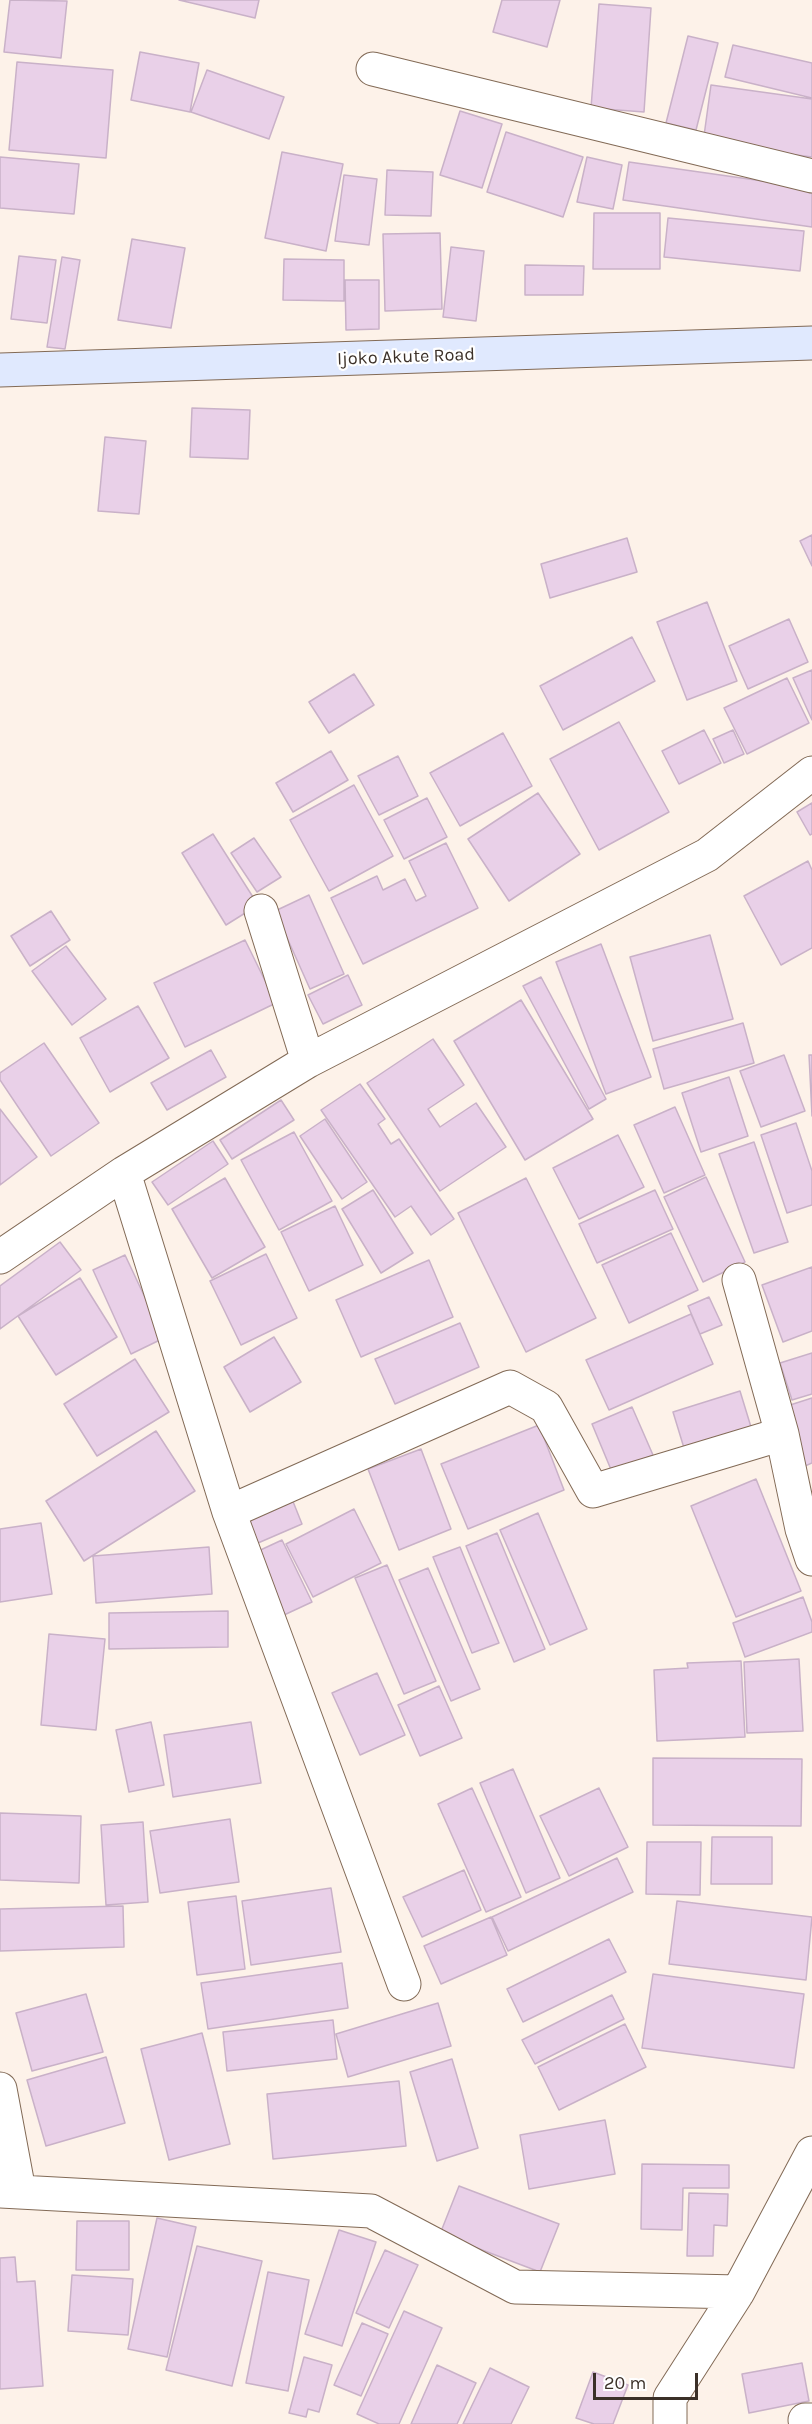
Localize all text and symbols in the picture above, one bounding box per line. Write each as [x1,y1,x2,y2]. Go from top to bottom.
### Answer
street label: Ijoko Akute Road [337,344,475,370]
scale bar [596,2361,701,2399]
text: 20 m [604,2372,646,2394]

